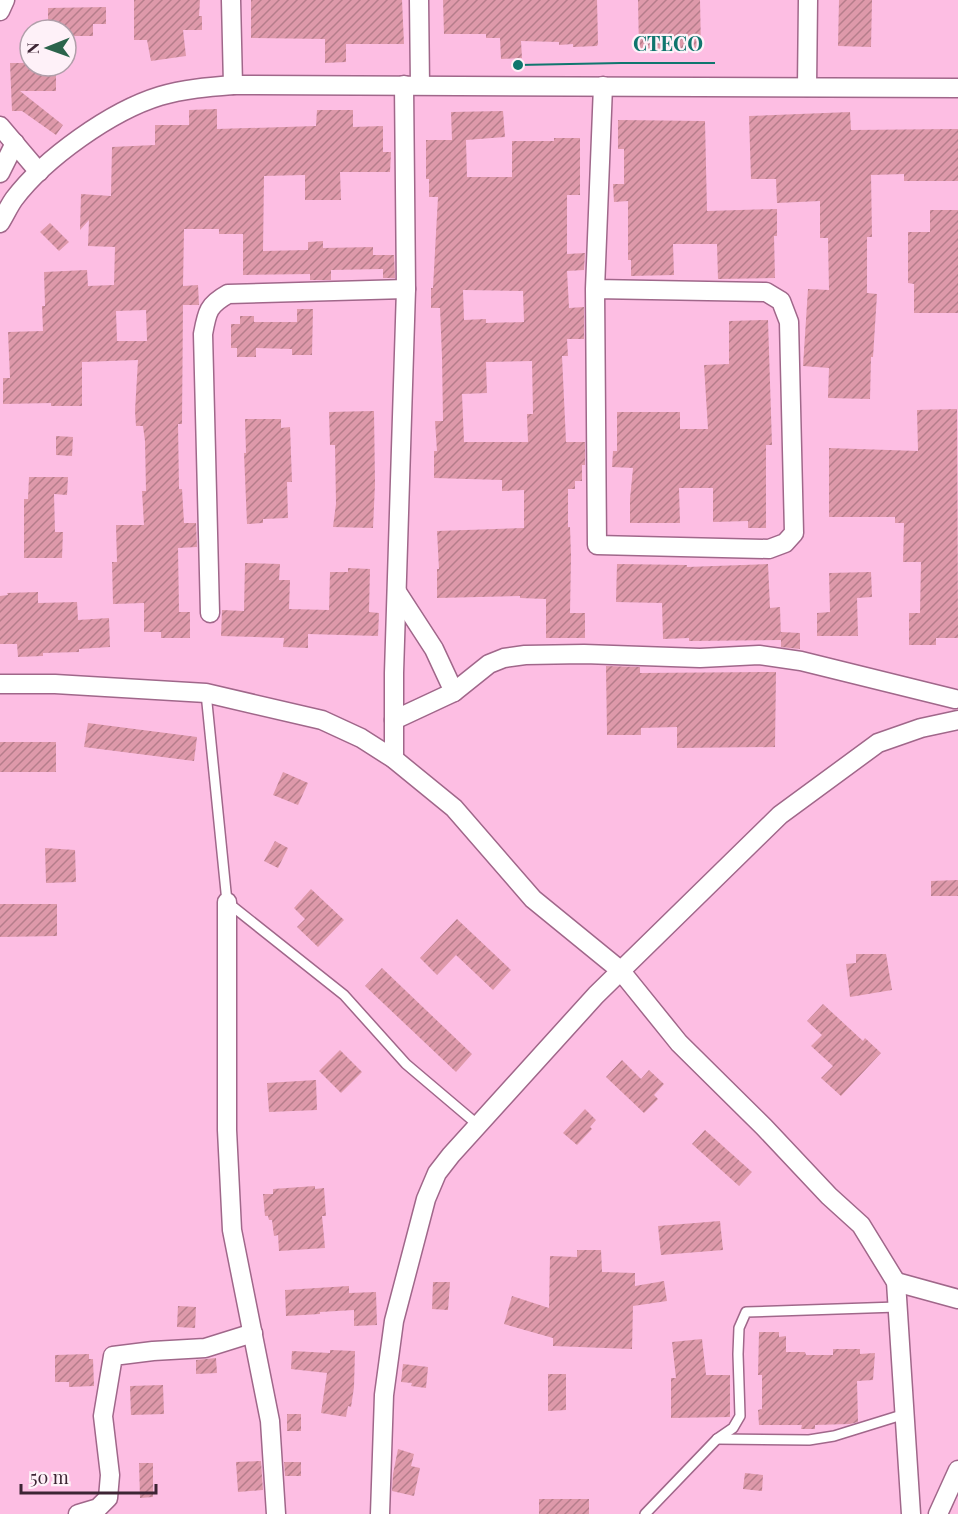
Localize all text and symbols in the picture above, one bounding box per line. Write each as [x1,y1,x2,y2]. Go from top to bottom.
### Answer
north arrow [18,18,78,78]
callout: CTECO [621,25,715,63]
text: CTECO [633,29,703,56]
text: N [22,42,43,54]
scale bar [21,1457,156,1495]
text: 50 m [30,1465,69,1489]

